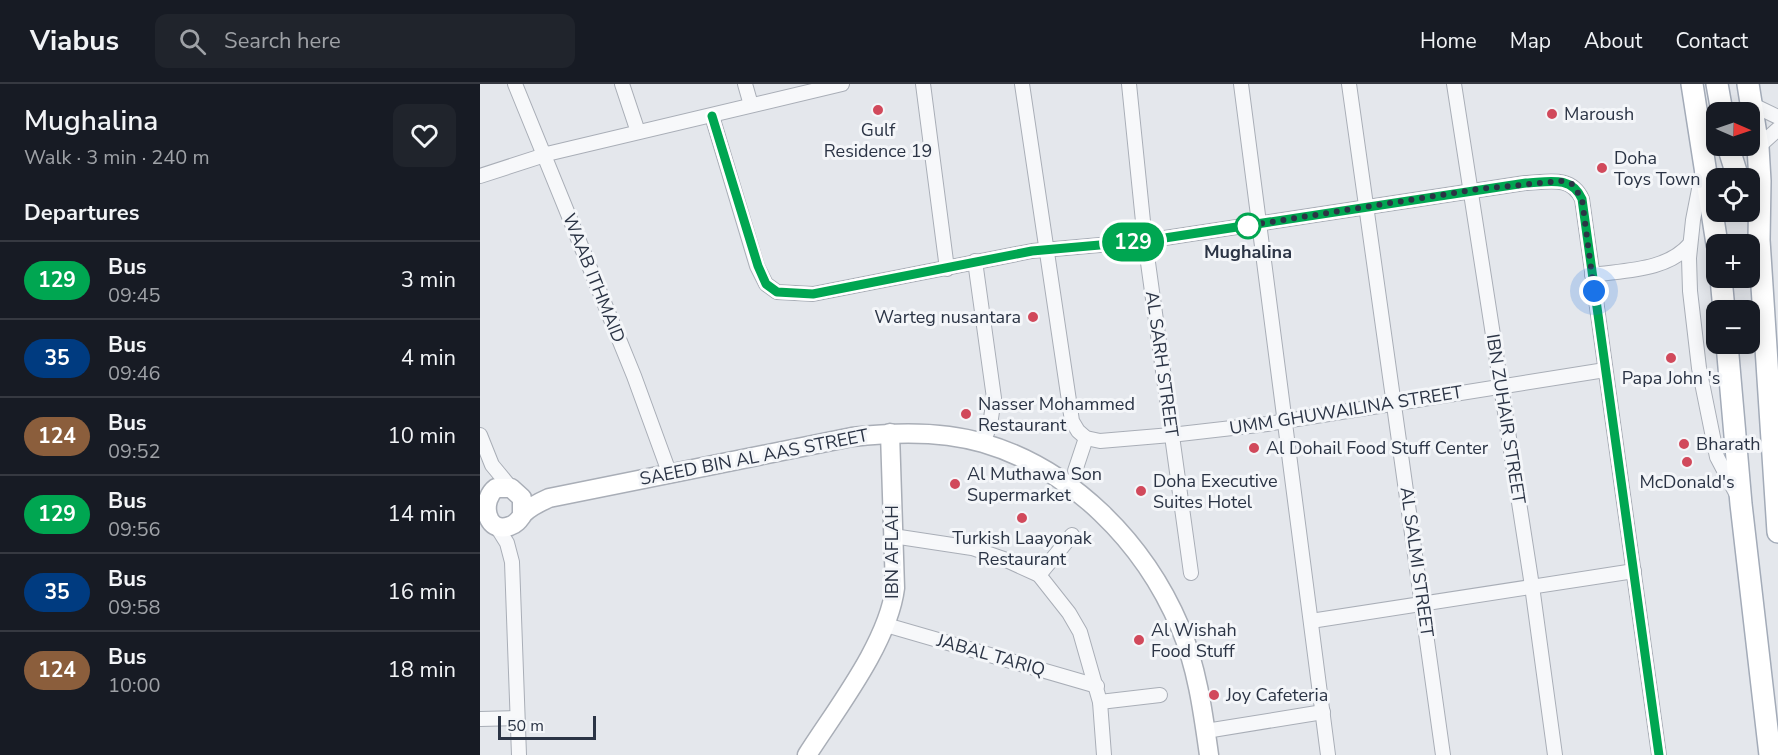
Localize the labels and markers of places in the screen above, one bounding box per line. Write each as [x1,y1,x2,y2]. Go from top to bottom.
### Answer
place label: Maroush [1564,102,1634,126]
marker: Gulf Residence 19 [871,103,885,117]
marker: Maroush [1545,107,1559,121]
place label: Gulf Residence 19 [824,118,932,163]
place label: Doha Toys Town [1614,146,1700,191]
marker: Doha Toys Town [1595,161,1609,175]
marker: Mughalina [1235,213,1261,239]
place label: Mughalina [1204,240,1292,264]
place label: Warteg nusantara [874,305,1021,329]
marker: Warteg nusantara [1026,310,1040,324]
marker: Papa John 's [1664,351,1678,365]
place label: Papa John 's [1622,366,1720,390]
place label: Nasser Mohammed Restaurant [978,392,1135,437]
marker: Nasser Mohammed Restaurant [959,407,973,421]
place label: Bharath [1696,432,1760,456]
place label: Al Dohail Food Stuff Center [1266,436,1489,460]
marker: Bharath [1677,437,1691,451]
marker: Al Dohail Food Stuff Center [1247,441,1261,455]
marker: McDonald's [1680,455,1694,469]
place label: Al Muthawa Son Supermarket [967,462,1102,507]
place label: Doha Executive Suites Hotel [1153,469,1278,514]
place label: McDonald's [1639,470,1735,494]
marker: Al Muthawa Son Supermarket [948,477,962,491]
marker: Doha Executive Suites Hotel [1134,484,1148,498]
marker: Turkish Laayonak Restaurant [1015,511,1029,525]
place label: Turkish Laayonak Restaurant [952,526,1093,571]
place label: Al Wishah Food Stuff [1151,618,1237,663]
marker: Al Wishah Food Stuff [1132,633,1146,647]
place label: Joy Cafeteria [1225,683,1328,707]
marker: Joy Cafeteria [1207,688,1221,702]

